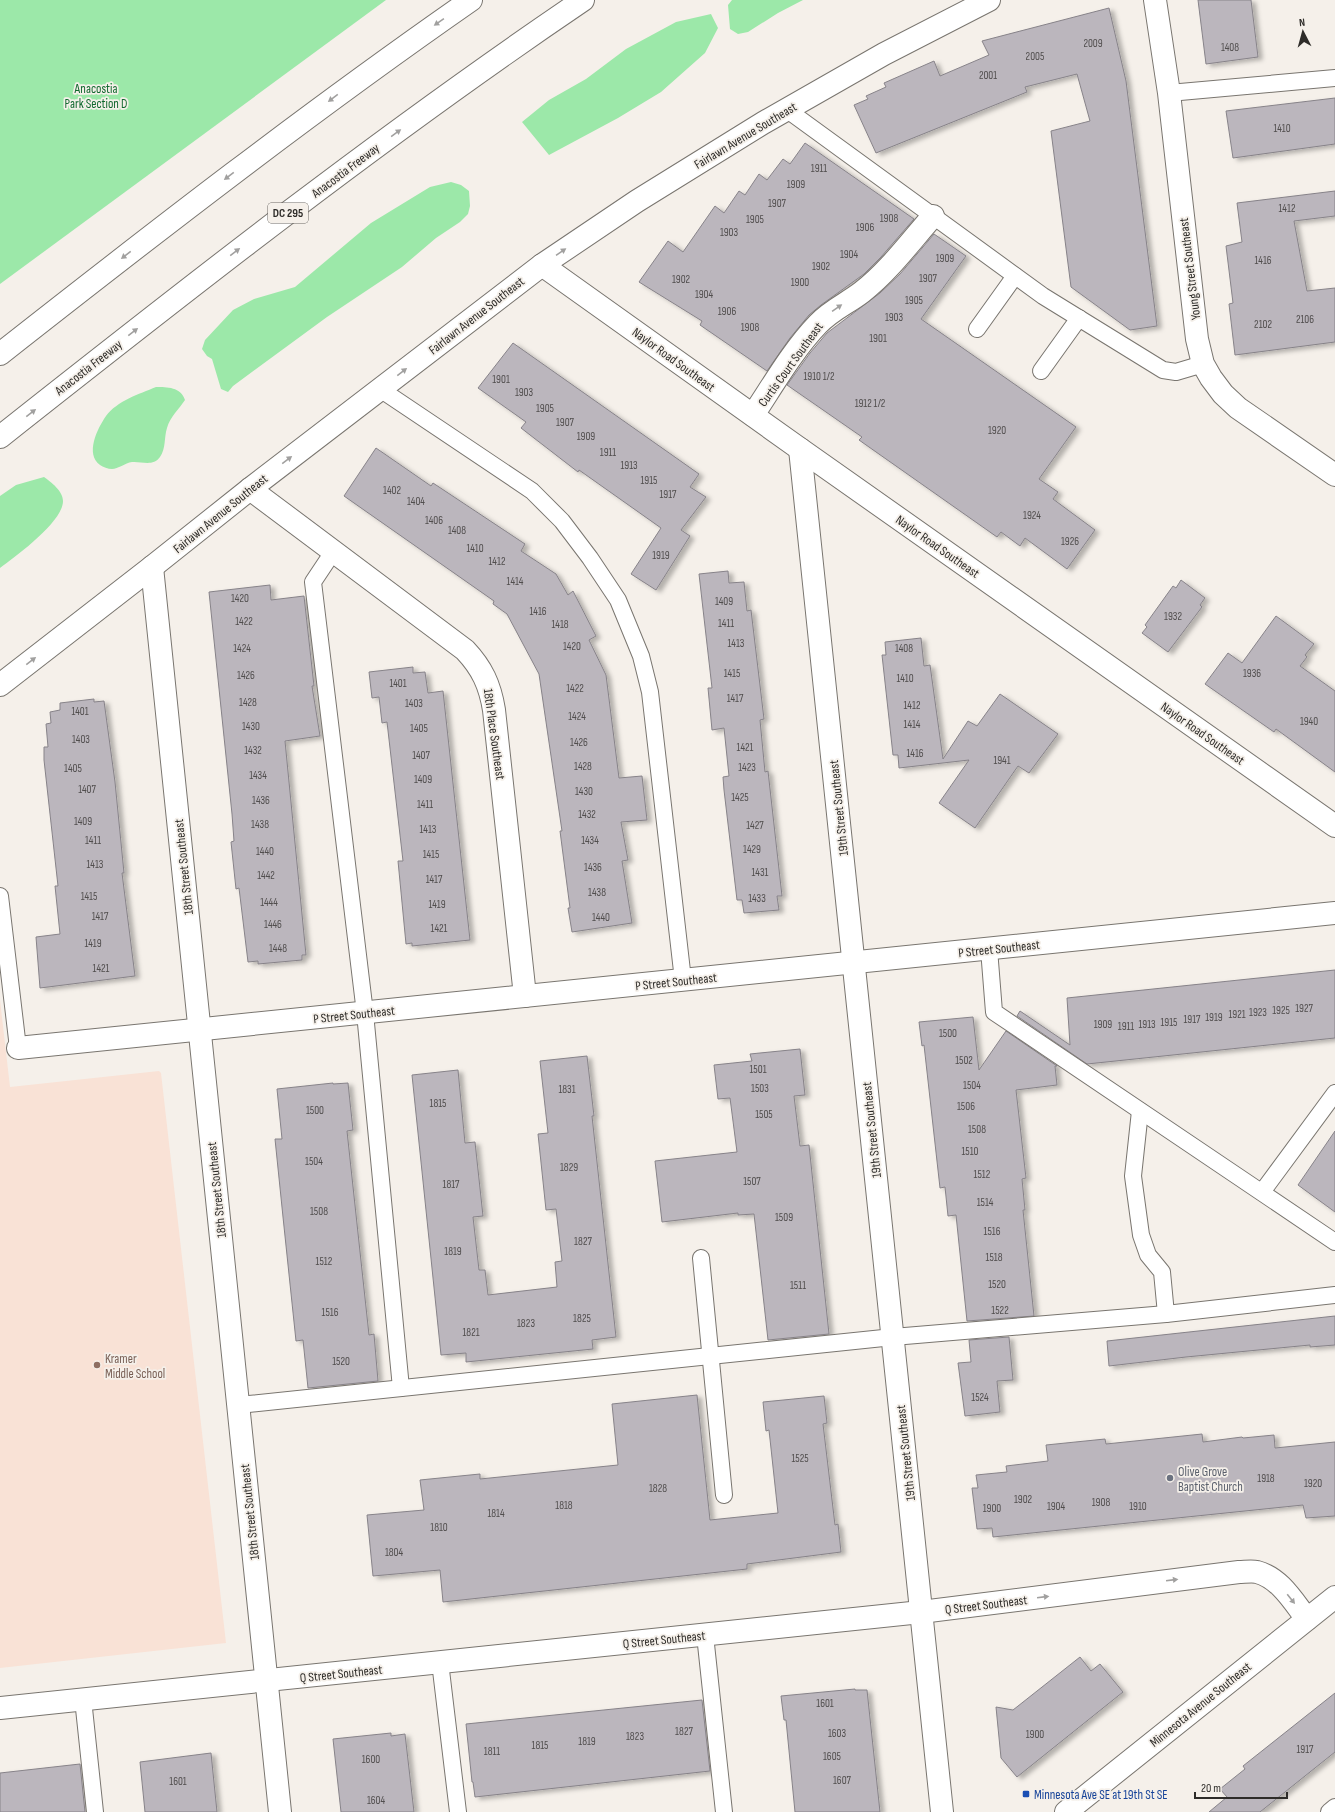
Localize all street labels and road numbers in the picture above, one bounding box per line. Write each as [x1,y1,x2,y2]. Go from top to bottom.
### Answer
street label: Fairlawn Avenue Southeast [691,99,800,173]
street label: Anacostia Freeway [308,140,383,202]
road number: DC 295 [268,203,308,223]
street label: Young Street Southeast [1176,217,1204,321]
street label: Fairlawn Avenue Southeast [426,274,528,358]
street label: Curtis Court Southeast [755,319,827,410]
street label: Naylor Road Southeast [629,324,718,395]
street label: Anacostia Freeway [51,337,125,400]
street label: Fairlawn Avenue Southeast [170,471,271,557]
street label: Naylor Road Southeast [892,512,982,582]
street label: 18th Place Southeast [480,687,508,781]
street label: Naylor Road Southeast [1157,699,1247,769]
street label: 19th Street Southeast [826,759,852,857]
street label: 18th Street Southeast [171,818,197,916]
street label: P Street Southeast [958,937,1041,961]
street label: P Street Southeast [635,970,718,994]
street label: P Street Southeast [313,1003,396,1027]
street label: 19th Street Southeast [859,1081,885,1179]
street label: 18th Street Southeast [204,1141,230,1239]
street label: 19th Street Southeast [893,1404,919,1502]
street label: 18th Street Southeast [237,1463,263,1561]
street label: Q Street Southeast [944,1592,1028,1618]
street label: Q Street Southeast [622,1628,706,1652]
street label: Minnesota Avenue Southeast [1147,1659,1255,1751]
street label: Q Street Southeast [299,1662,383,1686]

